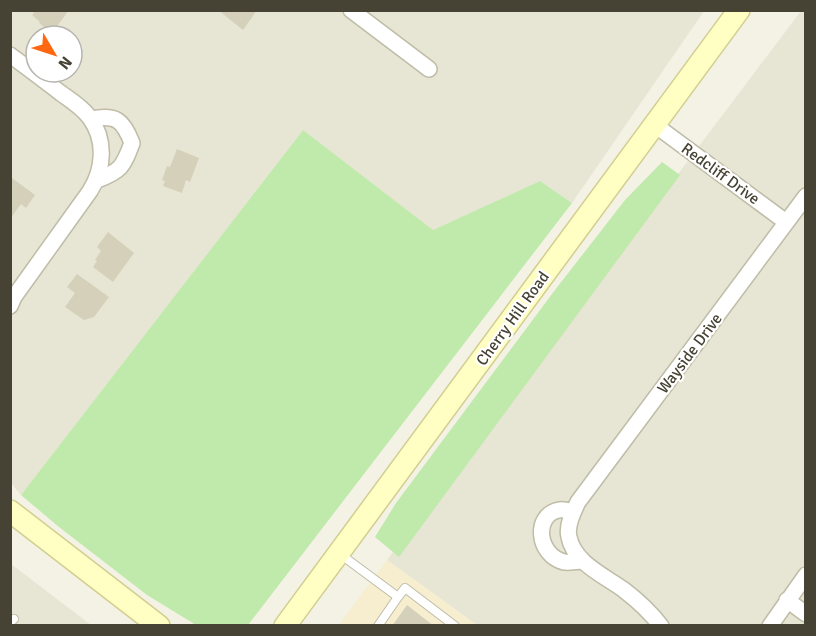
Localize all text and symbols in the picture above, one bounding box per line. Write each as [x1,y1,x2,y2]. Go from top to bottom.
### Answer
north arrow [24,24,84,84]
text: N [54,52,76,73]
street label: Redcliff Drive [677,139,763,209]
street label: Cherry Hill Road [472,268,554,370]
street label: Wayside Drive [653,309,727,398]

